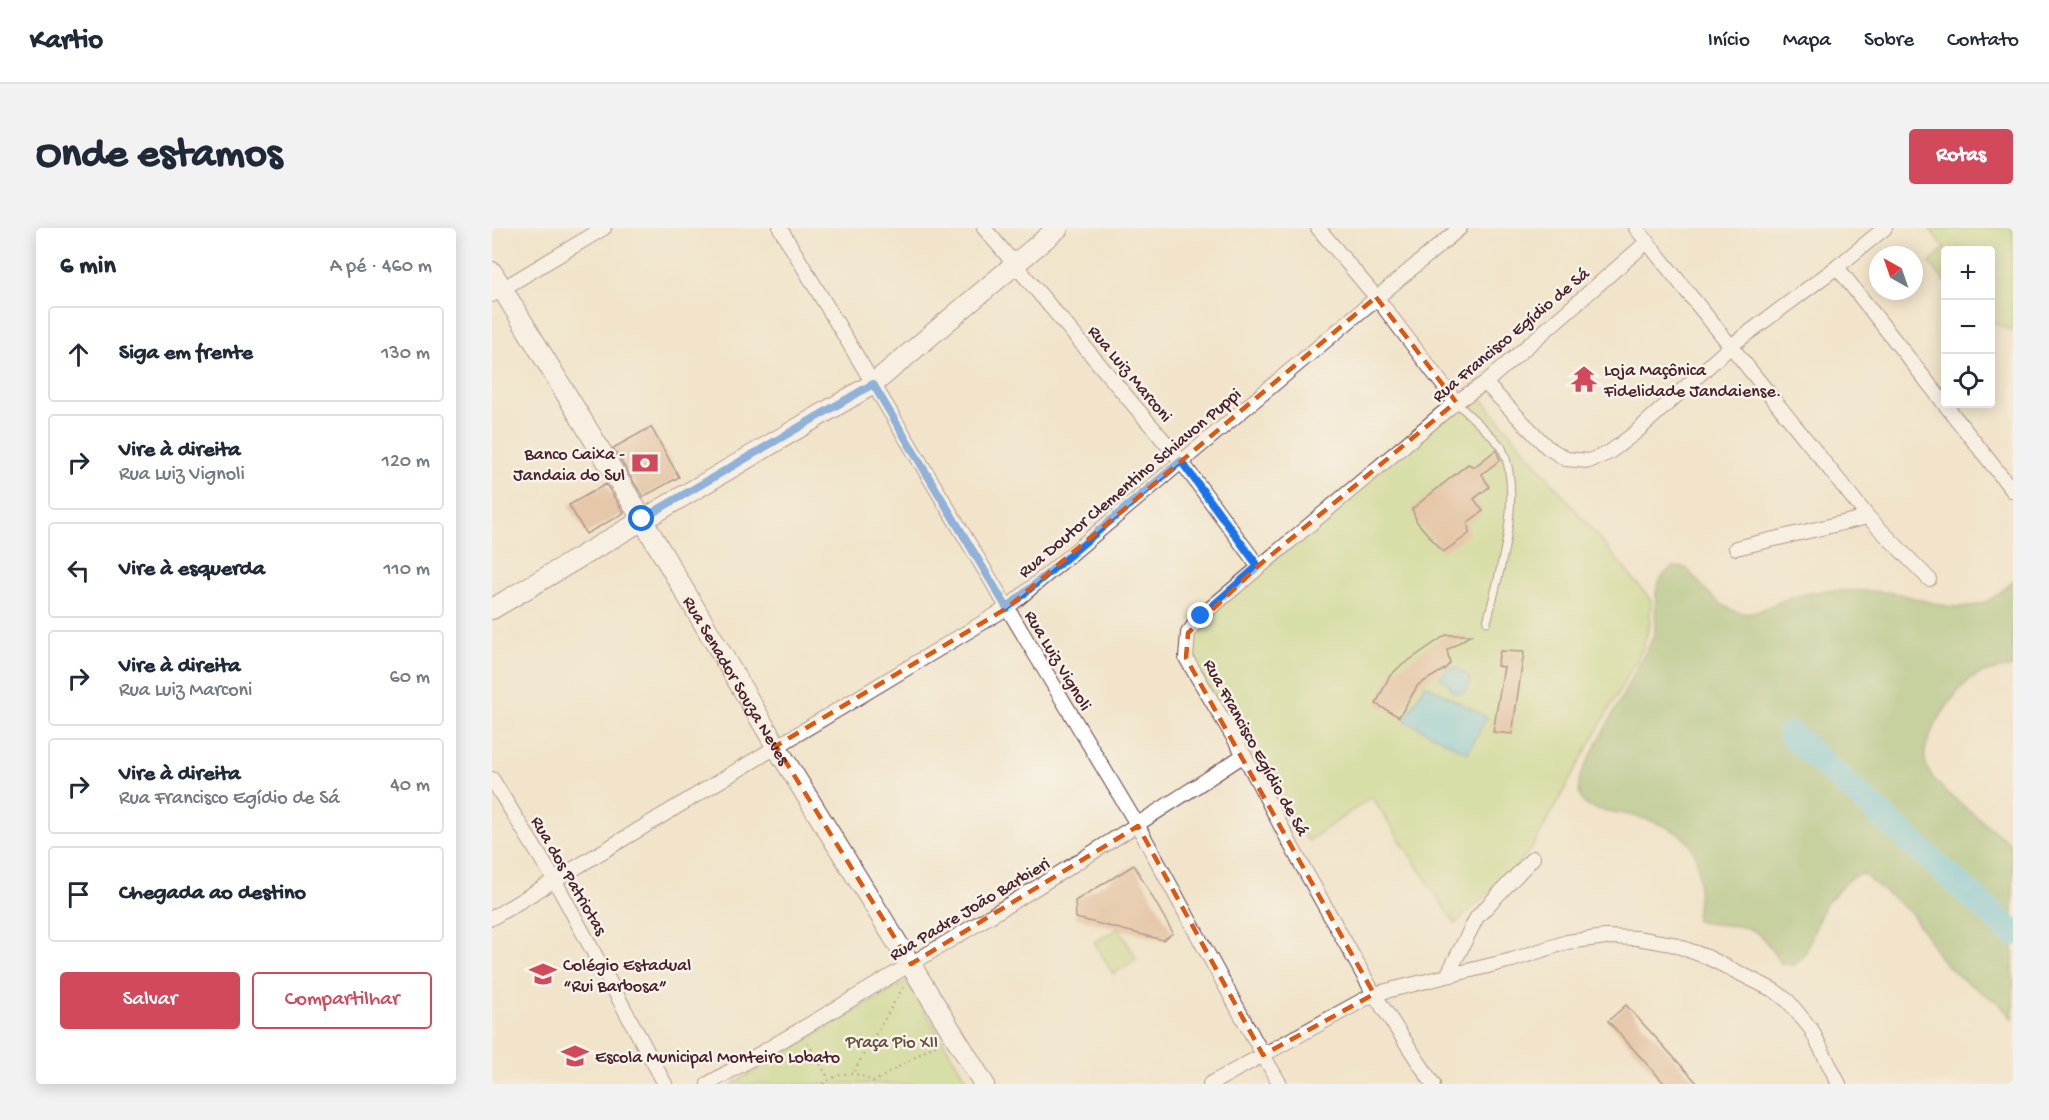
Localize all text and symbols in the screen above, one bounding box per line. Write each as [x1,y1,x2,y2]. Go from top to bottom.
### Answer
text: Kartio [30,25,103,58]
text: Início [1708,29,1750,54]
text: Mapa [1783,29,1831,54]
text: Sobre [1864,29,1914,54]
text: Contato [1947,29,2019,54]
button: Rotas [1909,129,2013,184]
text: Onde estamos [36,132,282,181]
north arrow [1869,246,1923,300]
map controls [1941,246,1995,408]
button: + [1941,246,1995,300]
text: 6 min [60,252,116,283]
text: A pé · 460 m [330,256,432,279]
street label: Rua Francisco Egídio de Sá [1429,263,1595,408]
button: − [1941,300,1995,354]
street label: Rua Luiz Marconi [1082,322,1176,427]
icon: ahead [62,338,95,371]
text: Siga em frente [119,341,253,367]
text: 130 m [381,343,430,366]
button: locate [1941,354,1995,408]
place label: Loja Maçônica Fidelidade Jandaiense. [1603,361,1781,403]
temple icon: Loja Maçônica Fidelidade Jandaiense. [1569,364,1599,394]
street label: Rua Doutor Clementino Schiavon Puppi [1015,384,1246,583]
text: Vire à direita [119,438,241,464]
place label: Banco Caixa - Jandaia do Sul [513,445,625,487]
icon: right [62,446,95,479]
bank icon: Banco Caixa - Jandaia do Sul [630,448,660,478]
text: 120 m [382,451,430,474]
text: Rua Luiz Vignoli [119,464,245,487]
route start [628,505,654,531]
icon: left [62,554,95,587]
text: Vire à esquerda [119,557,265,583]
text: 110 m [384,559,430,582]
street label: Rua Senador Souza Neves [677,593,794,771]
route end [1187,602,1213,628]
street label: Rua Luiz Vignoli [1019,607,1095,715]
text: Vire à direita [119,654,241,680]
street label: Rua Francisco Egídio de Sá [1198,656,1313,841]
icon: right [62,662,95,695]
text: 60 m [390,667,430,690]
text: Rua Luiz Marconi [119,680,252,703]
text: Vire à direita [119,762,241,788]
icon: right [62,770,95,803]
text: 40 m [390,775,430,798]
text: Rua Francisco Egídio de Sá [119,788,340,811]
street label: Rua dos Patriotas [525,813,611,941]
street label: Rua Padre João Barbieri [886,854,1054,966]
icon: arrive [62,878,95,911]
text: Chegada ao destino [119,881,306,907]
place label: Colégio Estadual “Rui Barbosa” [563,956,691,998]
school or university icon: Colégio Estadual “Rui Barbosa” [528,959,558,989]
button: Salvar [60,972,240,1029]
button: Compartilhar [252,972,432,1029]
park label: Praça Pio XII [845,1033,938,1054]
school or university icon: Escola Municipal Monteiro Lobato [560,1041,590,1071]
place label: Escola Municipal Monteiro Lobato [595,1048,840,1069]

